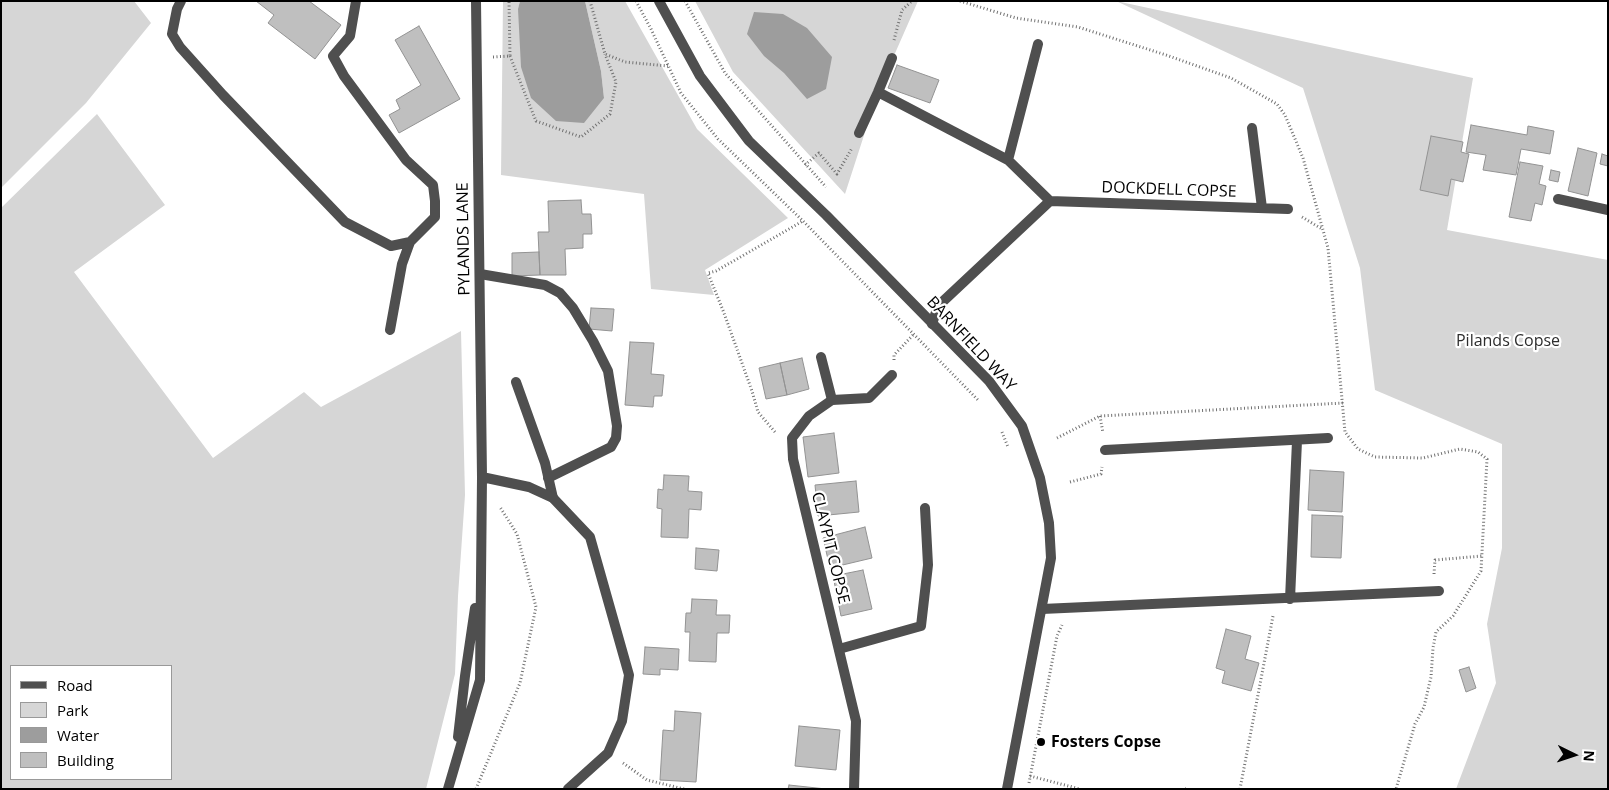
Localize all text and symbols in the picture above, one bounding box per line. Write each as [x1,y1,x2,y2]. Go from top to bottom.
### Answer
street label: DOCKDELL COPSE [1101,178,1237,202]
street label: PYLANDS LANE [453,182,475,296]
street label: BARNFIELD WAY [922,293,1020,395]
park label: Pilands Copse [1456,331,1560,351]
street label: CLAYPIT COPSE [807,490,853,606]
legend [10,665,172,780]
text: Road [57,675,93,695]
text: Park [57,700,88,720]
text: Water [57,725,99,745]
north arrow [1549,730,1599,780]
place label: Fosters Copse [1051,732,1161,752]
marker: Fosters Copse [1035,736,1047,748]
text: Building [57,750,114,770]
text: N [1580,750,1599,762]

